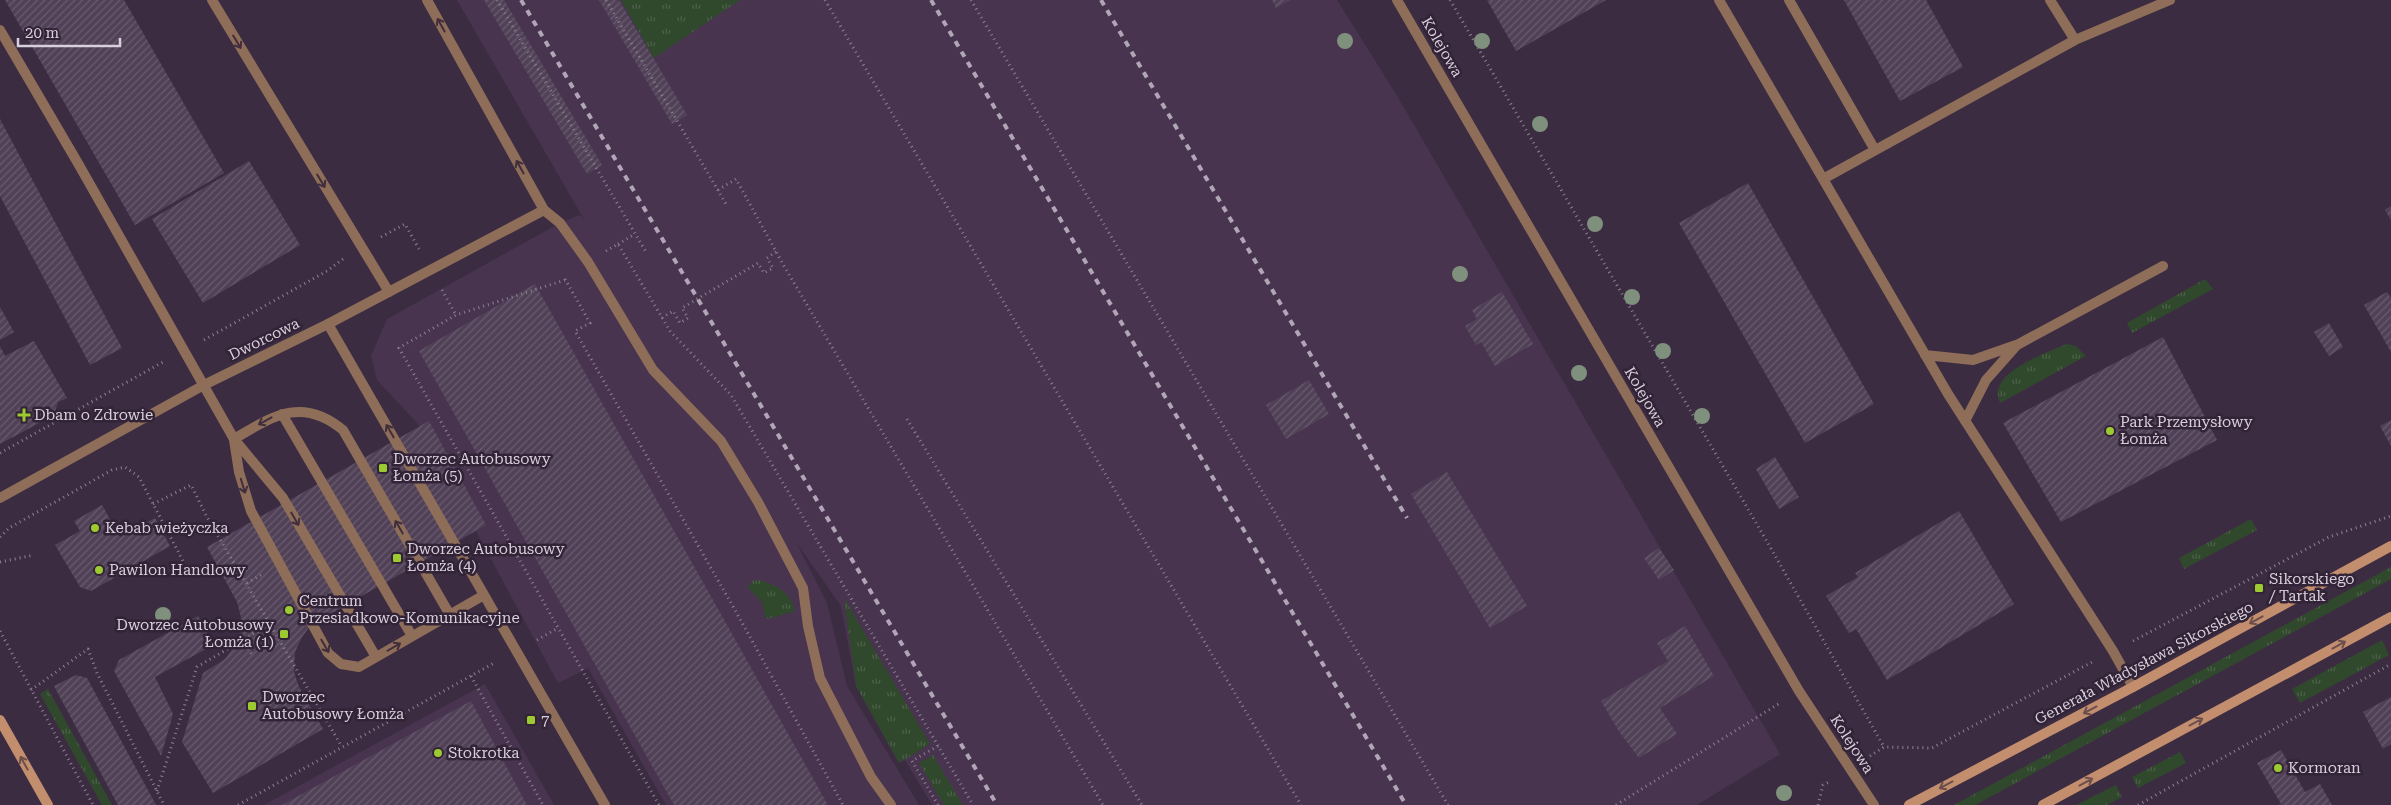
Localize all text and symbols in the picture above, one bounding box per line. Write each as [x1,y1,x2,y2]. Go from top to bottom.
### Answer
street label: Kolejowa [1418,14,1466,80]
scale bar [18,15,120,47]
one-way arrow [436,18,446,33]
text: 20 m [25,24,60,42]
one-way arrow [233,34,243,48]
one-way arrow [515,160,525,175]
one-way arrow [317,173,327,187]
street label: Dworcowa [226,314,302,364]
street label: Kolejowa [1621,364,1669,430]
place label: Dbam o Zdrowie [34,406,153,424]
marker: Dbam o Zdrowie [18,409,30,421]
place label: Park Przemysłowy Łomża [2120,413,2253,448]
one-way arrow [258,417,273,426]
one-way arrow [384,425,394,439]
marker: Park Przemysłowy Łomża [2104,425,2116,437]
place label: Dworzec Autobusowy Łomża (5) [393,450,551,485]
marker: Dworzec Autobusowy Łomża (5) [377,462,389,474]
one-way arrow [239,478,249,494]
one-way arrow [291,511,301,525]
place label: Kebab wieżyczka [105,519,229,537]
one-way arrow [394,521,404,535]
marker: Kebab wieżyczka [89,522,101,534]
place label: Dworzec Autobusowy Łomża (4) [407,540,565,575]
marker: Dworzec Autobusowy Łomża (4) [391,552,403,564]
place label: Pawilon Handlowy [109,561,246,579]
marker: Pawilon Handlowy [93,564,105,576]
place label: Sikorskiego / Tartak [2268,570,2355,605]
marker: Sikorskiego / Tartak [2253,582,2265,594]
place label: Centrum Przesiadkowo-Komunikacyjne [299,592,520,627]
street label: Generała Władysława Sikorskiego [2032,598,2256,728]
marker: Centrum Przesiadkowo-Komunikacyjne [283,604,295,616]
place label: Dworzec Autobusowy Łomża (1) [116,616,274,651]
one-way arrow [2249,616,2264,625]
marker: Dworzec Autobusowy Łomża (1) [278,628,290,640]
one-way arrow [320,639,330,654]
one-way arrow [2332,640,2347,650]
one-way arrow [387,641,401,651]
place label: Dworzec Autobusowy Łomża [262,688,404,723]
marker: Dworzec Autobusowy Łomża [246,700,258,712]
one-way arrow [2083,705,2098,715]
place label: 7 [541,711,549,729]
street label: Kolejowa [1826,711,1878,777]
marker: 7 [525,714,537,726]
one-way arrow [2189,717,2203,727]
place label: Stokrotka [448,744,519,762]
marker: Stokrotka [432,747,444,759]
one-way arrow [19,755,29,770]
place label: Kormoran [2288,759,2361,777]
marker: Kormoran [2272,762,2284,774]
one-way arrow [2078,777,2093,786]
one-way arrow [1940,781,1954,791]

